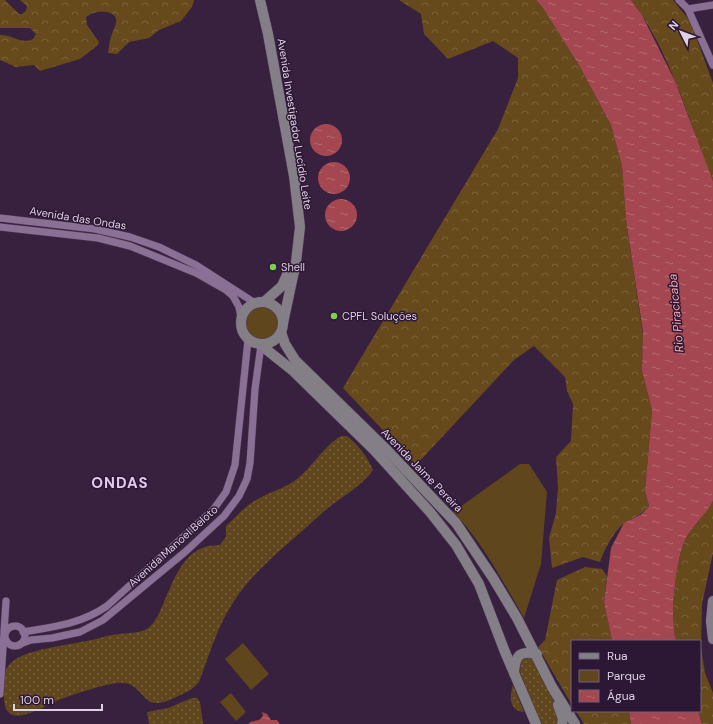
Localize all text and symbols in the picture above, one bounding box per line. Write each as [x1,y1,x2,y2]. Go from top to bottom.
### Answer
north arrow [661,12,701,52]
text: N [666,18,681,33]
street label: Avenida Investigador Lucídio Leite [275,37,315,211]
street label: Avenida das Ondas [29,203,127,233]
place label: Shell [281,260,305,274]
marker: Shell [268,262,278,272]
water label: Rio Piracicaba [665,273,687,353]
place label: CPFL Soluções [342,309,417,323]
marker: CPFL Soluções [329,311,339,321]
street label: Avenida Jaime Pereira [378,425,466,515]
district label: ONDAS [91,473,149,493]
street label: Avenida Manoel Beloto [125,502,221,590]
legend [571,640,701,712]
text: Rua [607,648,628,664]
text: Parque [607,668,646,684]
scale bar [14,686,102,712]
text: Água [607,688,635,704]
text: 100 m [20,692,54,708]

